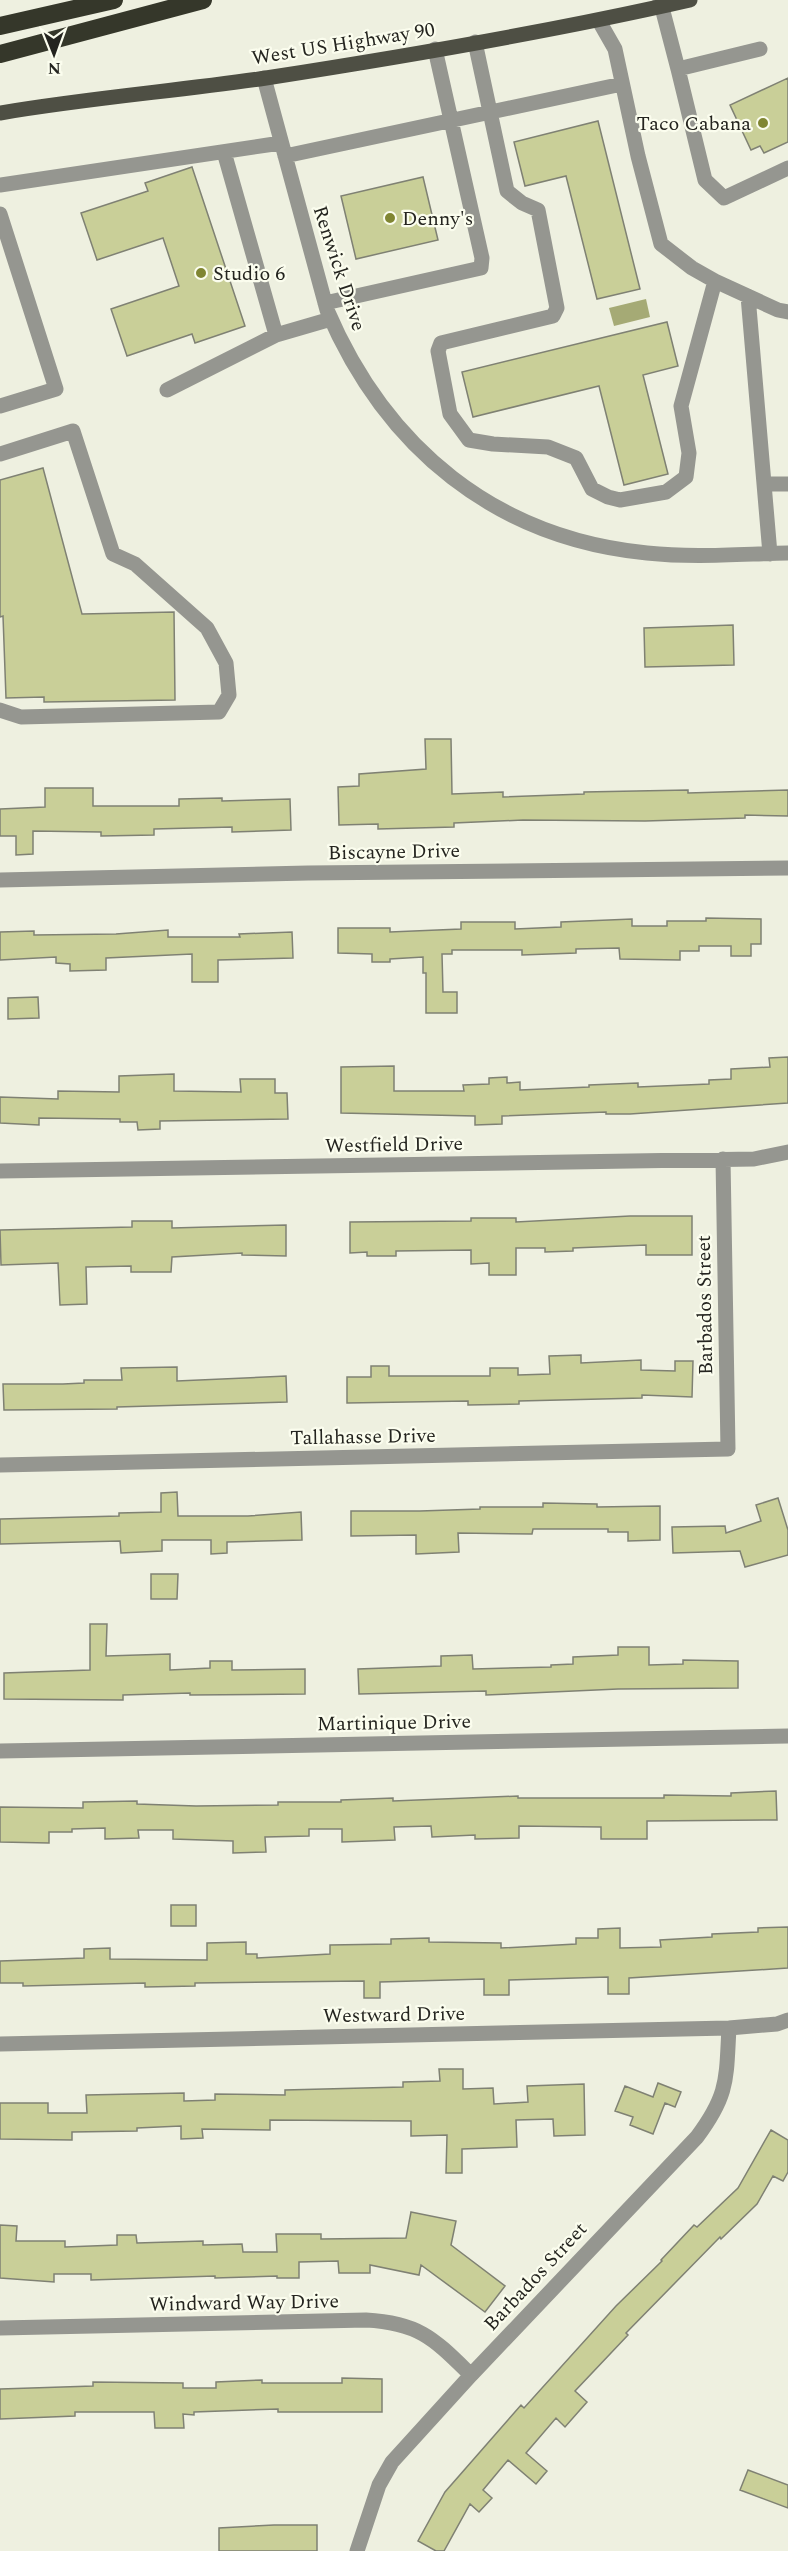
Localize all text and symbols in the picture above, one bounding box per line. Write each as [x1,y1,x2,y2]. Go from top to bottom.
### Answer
street label: West US Highway 90 [249,15,437,73]
north arrow [24,24,84,84]
text: N [48,56,61,80]
place label: Taco Cabana [637,109,751,139]
marker: Taco Cabana [756,116,770,130]
street label: Renwick Drive [305,202,373,335]
place label: Denny's [402,204,474,234]
marker: Denny's [383,211,397,225]
place label: Studio 6 [213,259,285,289]
marker: Studio 6 [194,266,208,280]
street label: Biscayne Drive [328,836,460,868]
street label: Westfield Drive [325,1129,463,1161]
street label: Barbados Street [689,1235,721,1375]
street label: Tallahasse Drive [290,1421,436,1453]
street label: Martinique Drive [317,1707,471,1739]
street label: Westward Drive [323,1999,465,2031]
street label: Barbados Street [477,2215,594,2338]
street label: Windward Way Drive [149,2286,339,2320]

